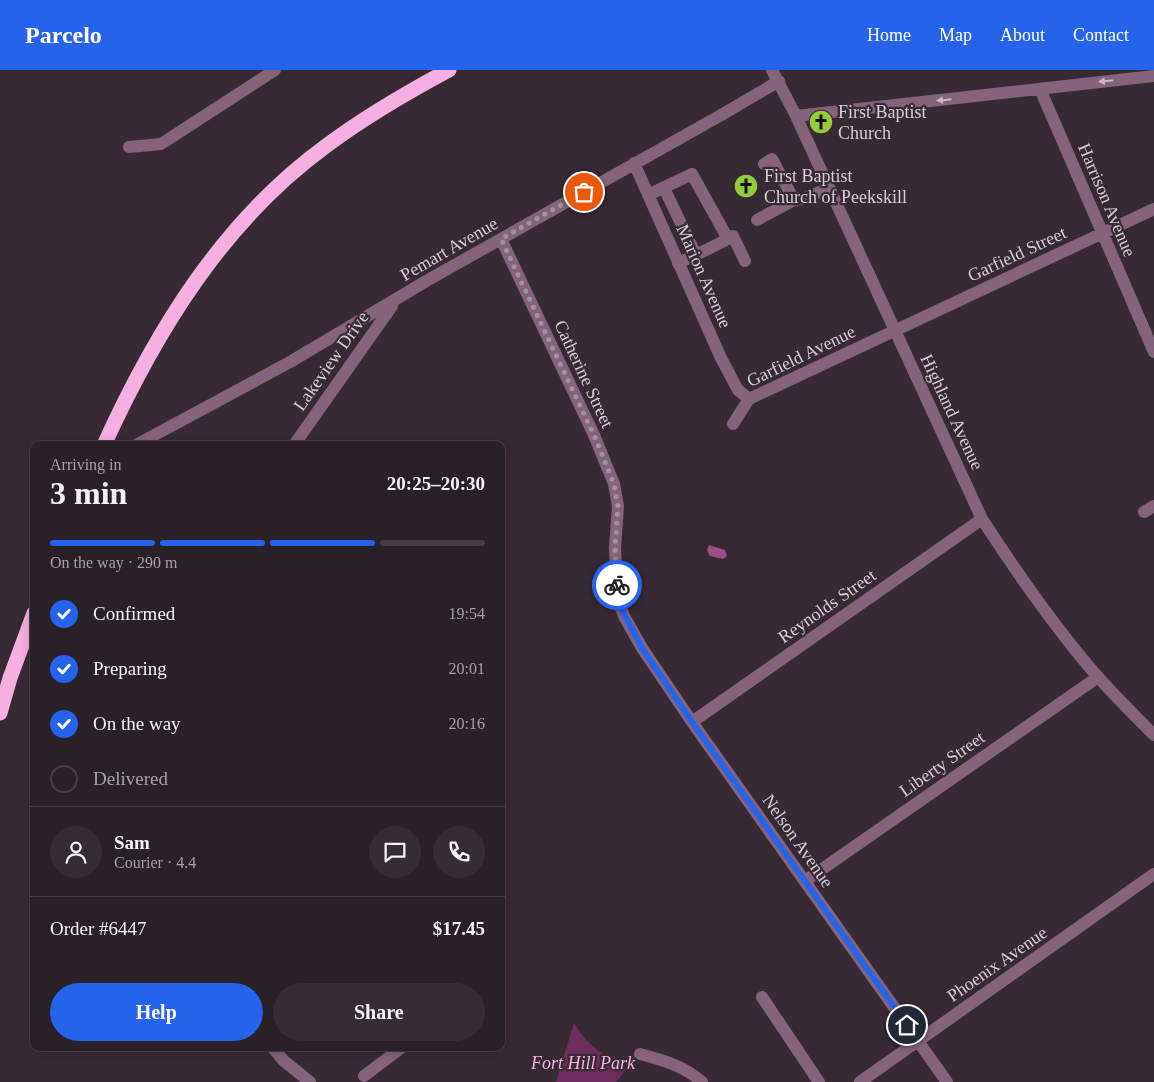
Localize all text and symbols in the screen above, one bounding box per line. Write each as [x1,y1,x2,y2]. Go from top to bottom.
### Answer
text: Parcelo [25,22,102,48]
text: Home [867,25,911,45]
text: Map [939,25,972,45]
text: About [1000,25,1045,45]
text: Contact [1073,25,1129,45]
one-way arrow [1097,77,1113,85]
one-way arrow [936,96,952,104]
place label: First Baptist Church [838,102,927,143]
church icon: First Baptist Church [808,109,834,135]
street label: Harrison Avenue [1074,140,1140,260]
place label: First Baptist Church of Peekskill [764,166,907,207]
pin [563,171,605,213]
church icon: First Baptist Church of Peekskill [733,173,759,199]
icon: bag [570,178,598,206]
street label: Pemart Avenue [397,213,501,285]
street label: Marion Avenue [672,221,736,331]
street label: Garfield Street [965,222,1069,286]
street label: Lakeview Drive [289,308,373,414]
street label: Catherine Street [550,317,618,431]
street label: Garfield Avenue [744,321,858,391]
street label: Highland Avenue [916,351,988,473]
text: Arriving in [50,456,122,473]
text: 20:25–20:30 [387,473,485,494]
text: 3 min [50,475,127,511]
text: On the way · 290 m [50,554,178,571]
courier [592,560,642,610]
street label: Reynolds Street [774,565,880,647]
icon: bike [603,571,631,599]
icon: check [50,600,78,628]
text: Confirmed [93,603,175,624]
text: 19:54 [449,605,485,622]
icon: check [50,655,78,683]
text: Preparing [93,658,167,679]
text: 20:01 [449,660,485,677]
icon: check [50,710,78,738]
text: On the way [93,713,181,734]
text: 20:16 [449,715,485,732]
street label: Liberty Street [896,727,988,801]
text: Delivered [93,768,168,789]
street label: Nelson Avenue [759,791,837,891]
button: person [50,826,102,878]
button: chat [369,826,421,878]
button: phone [433,826,485,878]
text: Sam [114,832,150,853]
text: Courier · 4.4 [114,854,196,871]
text: Order #6447 [50,918,147,939]
text: $17.45 [433,918,485,939]
street label: Phoenix Avenue [943,922,1051,1006]
button: Help [50,983,263,1041]
button: Share [273,983,485,1041]
pin [886,1004,928,1046]
icon: home [893,1011,921,1039]
park label: Fort Hill Park [530,1053,636,1073]

